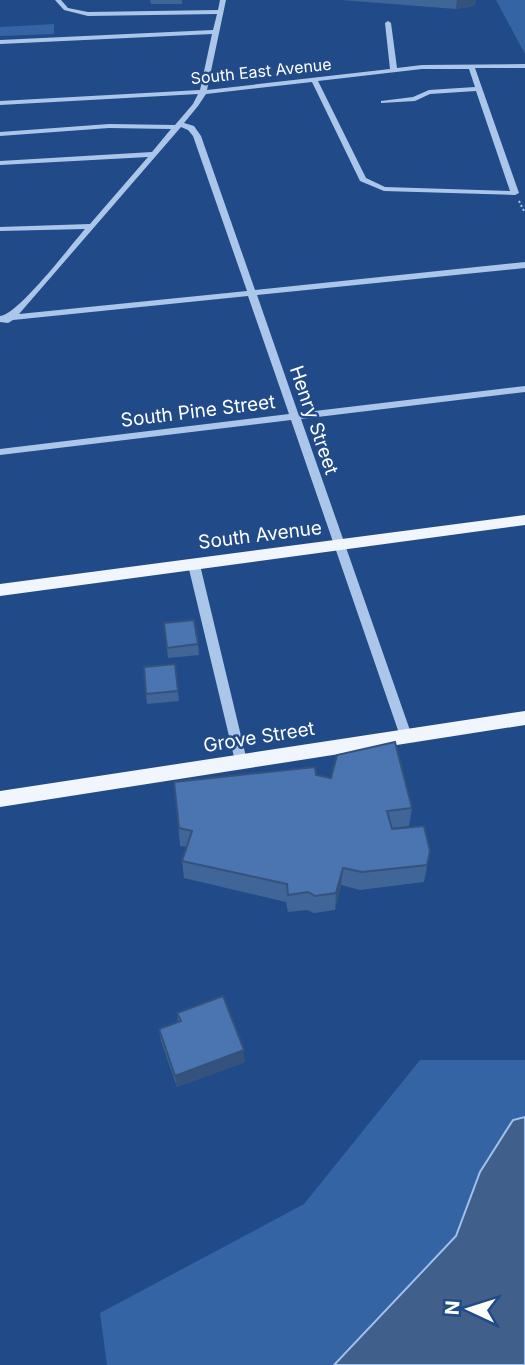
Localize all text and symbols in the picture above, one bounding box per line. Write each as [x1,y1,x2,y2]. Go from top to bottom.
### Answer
street label: South East Avenue [190,54,332,88]
street label: Henry Street [285,363,343,477]
street label: South Pine Street [119,390,277,432]
street label: South Avenue [197,516,323,554]
street label: Grove Street [202,717,316,757]
north arrow [434,1274,504,1344]
text: N [441,1300,465,1316]

